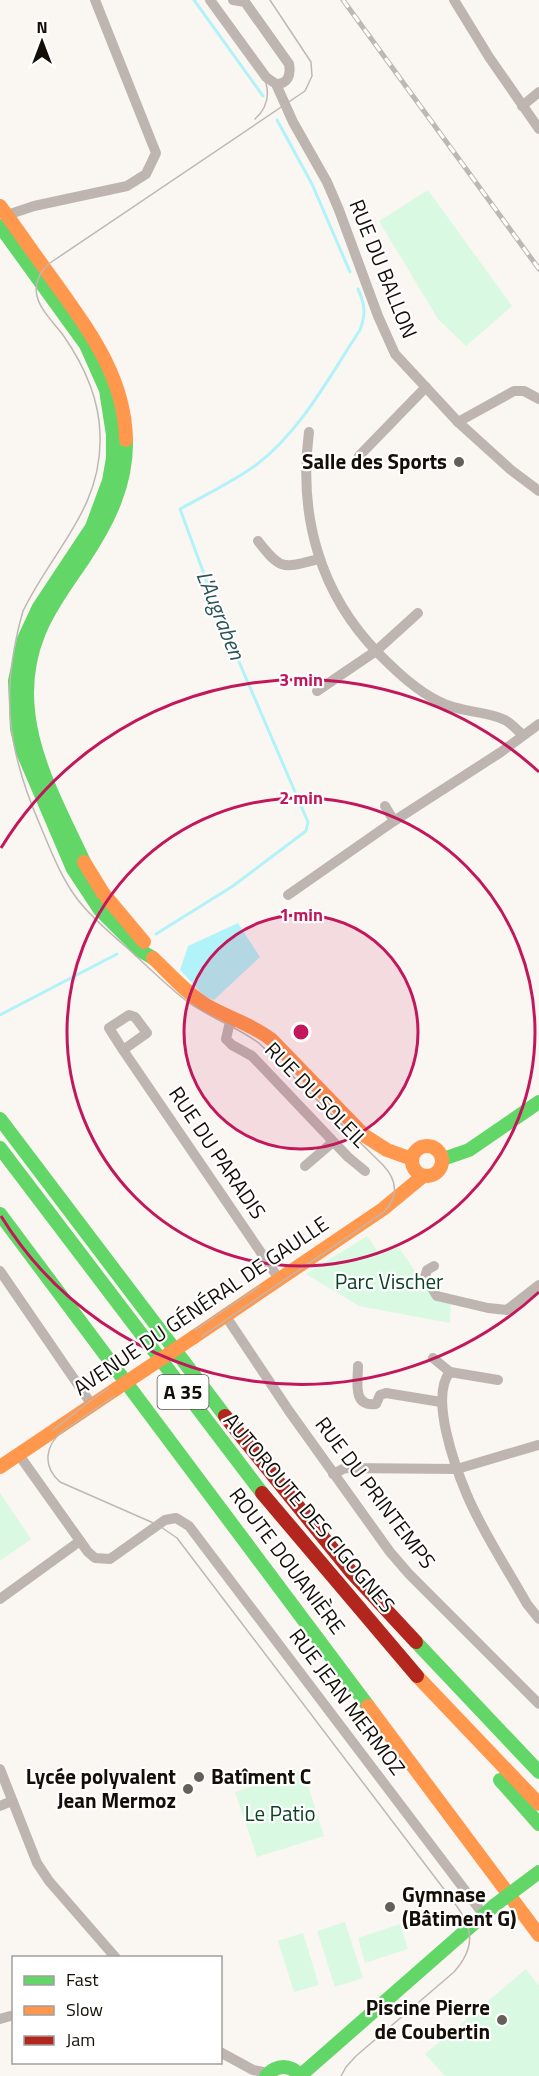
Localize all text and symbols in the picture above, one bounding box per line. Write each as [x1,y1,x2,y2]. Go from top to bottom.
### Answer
north arrow [12,12,72,72]
text: N [36,15,48,39]
street label: RUE DU BALLON [341,194,426,343]
place label: Salle des Sports [302,445,447,477]
marker: Salle des Sports [452,455,466,469]
water label: L'Augraben [188,565,255,666]
text: 3 min [279,666,323,693]
text: 2 min [279,784,323,811]
text: 1 min [279,901,323,928]
centre of rings [291,1022,311,1042]
street label: RUE DU SOLEIL [258,1034,376,1155]
street label: RUE DU PARADIS [161,1080,274,1225]
street label: AVENUE DU GÉNÉRAL DE GAULLE [66,1207,335,1403]
park label: Parc Vischer [335,1265,443,1297]
road number: A 35 [158,1375,208,1409]
street label: AUTOROUTE DES CIGOGNES [216,1405,403,1619]
street label: RUE DU PRINTEMPS [308,1410,444,1575]
street label: ROUTE DOUANIÈRE [222,1480,354,1640]
street label: RUE JEAN MERMOZ [282,1621,414,1782]
place label: Lycée polyvalent Jean Mermoz [26,1760,176,1816]
place label: Batîment C [211,1760,311,1792]
marker: Batîment C [192,1770,206,1784]
marker: Lycée polyvalent Jean Mermoz [181,1782,195,1796]
park label: Le Patio [244,1797,316,1829]
place label: Gymnase (Bâtiment G) [402,1878,517,1934]
marker: Gymnase (Bâtiment G) [383,1900,397,1914]
legend [12,1956,222,2064]
text: Fast [66,1966,99,1993]
place label: Piscine Pierre de Coubertin [366,1991,490,2047]
text: Slow [66,1996,103,2023]
marker: Piscine Pierre de Coubertin [495,2013,509,2027]
text: Jam [66,2026,95,2053]

